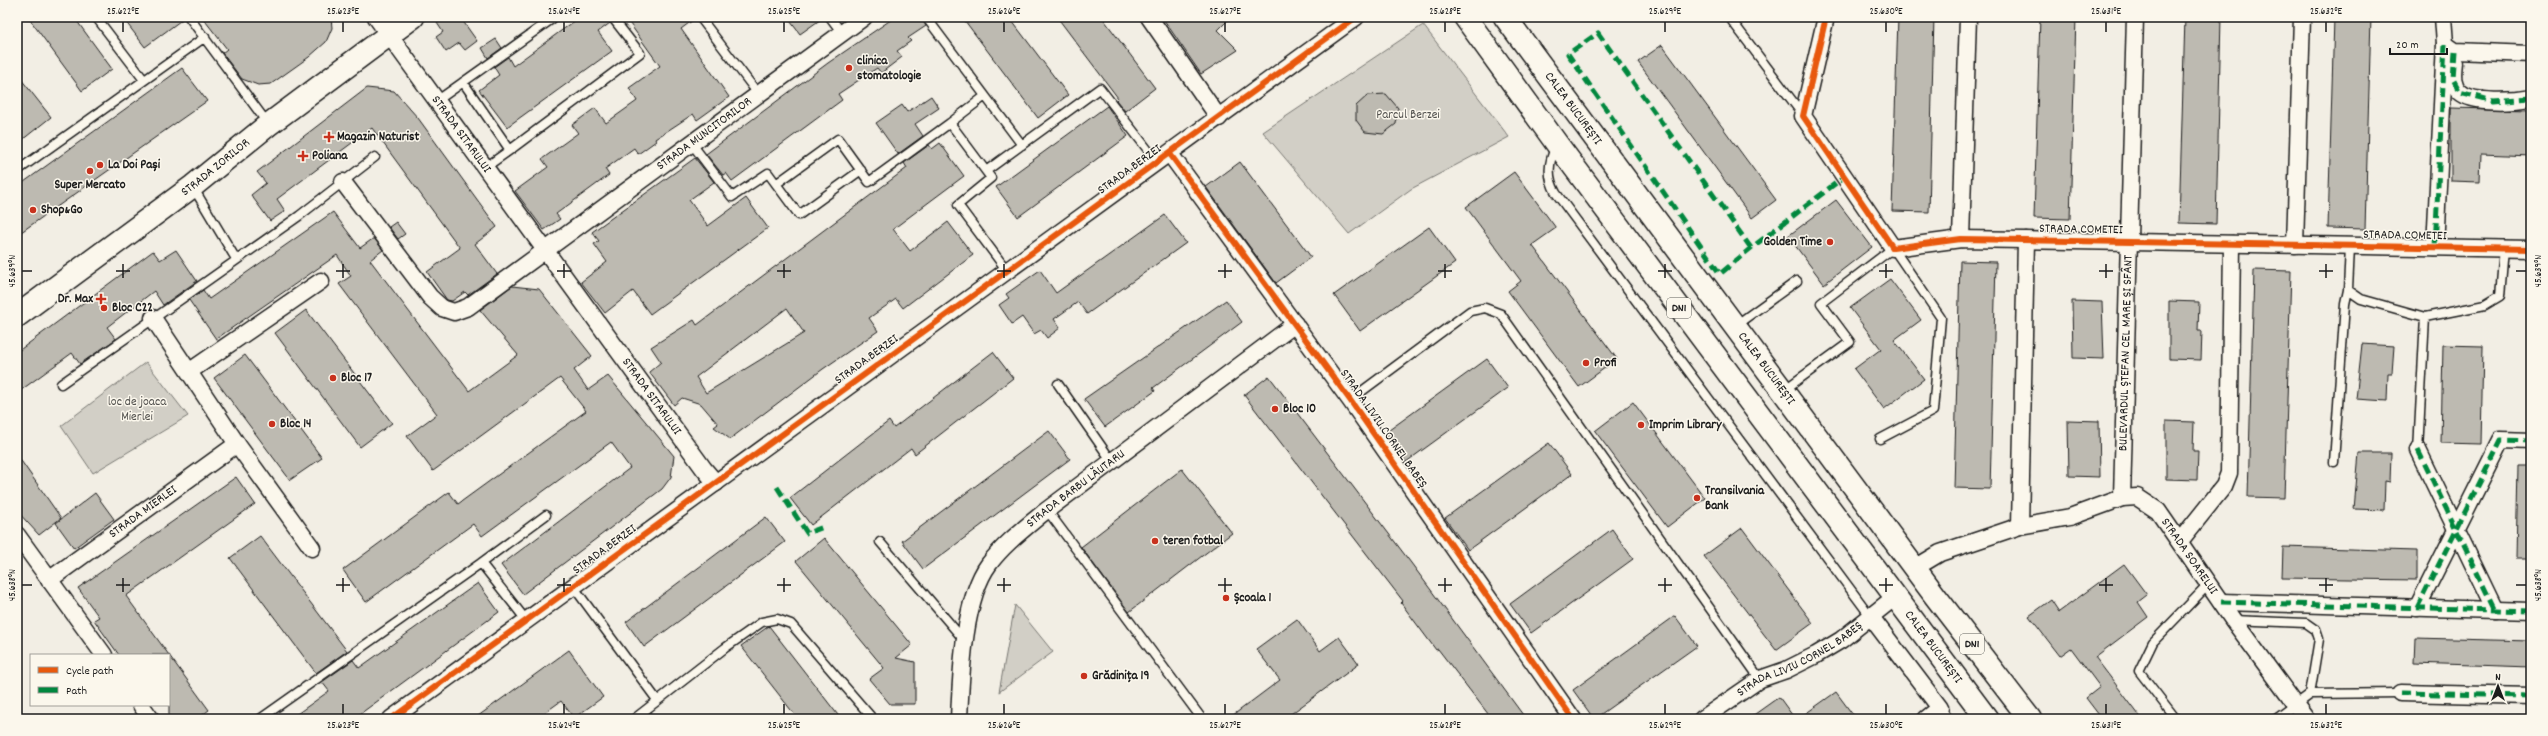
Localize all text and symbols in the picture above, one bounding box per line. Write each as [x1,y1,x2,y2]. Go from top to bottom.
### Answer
text: 25.622°E [107,5,139,19]
text: 25.623°E [327,5,360,19]
text: 25.624°E [548,5,580,19]
text: 25.625°E [768,5,801,19]
text: 25.626°E [988,5,1021,19]
text: 25.627°E [1209,5,1241,19]
text: 25.628°E [1429,5,1461,19]
text: 25.629°E [1649,5,1682,19]
text: 25.630°E [1869,5,1903,19]
text: 25.631°E [2091,5,2121,19]
text: 25.632°E [2310,5,2343,19]
scale bar [2390,30,2447,56]
text: 20 m [2396,37,2419,54]
place label: clinica stomatologie [857,52,922,86]
marker: clinica stomatologie [844,63,854,73]
street label: CALEA BUCUREȘTI [1539,68,1607,149]
street label: STRADA SITARULUI [427,92,496,177]
street label: STRADA MUNCITORILOR [653,92,756,175]
park label: Parcul Berzei [1376,106,1440,125]
place label: Magazin Naturist [337,128,419,147]
marker: Magazin Naturist [324,132,334,142]
street label: STRADA ZORILOR [177,134,254,201]
street label: STRADA BERZEI [1094,140,1166,200]
place label: Poliana [312,147,348,166]
marker: Poliana [297,150,309,162]
place label: La Doi Pași [108,156,161,175]
marker: La Doi Pași [95,160,105,170]
marker: Super Mercato [85,166,95,176]
place label: Super Mercato [55,176,126,195]
place label: Shop&Go [41,201,83,220]
marker: Shop&Go [28,205,38,215]
street label: STRADA COMETEI [2039,220,2123,240]
street label: STRADA COMETEI [2363,226,2447,246]
place label: Golden Time [1764,233,1822,252]
marker: Golden Time [1825,237,1835,247]
text: 45.639°N [6,255,20,287]
street label: BULEVARDUL ȘTEFAN CEL MARE ȘI SFÂNT [2114,255,2138,451]
text: 45.639°N [2532,255,2546,287]
place label: Dr. Max [58,290,93,309]
marker: Dr. Max [96,294,106,304]
road number: DN1 [1667,298,1691,318]
place label: Bloc C22 [112,299,153,318]
marker: Bloc C22 [99,303,109,313]
street label: CALEA BUCUREȘTI [1733,328,1800,409]
street label: STRADA BERZEI [831,330,903,390]
street label: STRADA SITARULUI [617,354,686,439]
place label: Profi [1594,354,1617,373]
marker: Profi [1581,358,1591,368]
street label: STRADA LIVIU CORNEL BABEȘ [1335,366,1431,492]
place label: Bloc 17 [341,369,372,388]
marker: Bloc 17 [328,373,338,383]
park label: loc de joaca Mierlei [108,393,167,427]
place label: Bloc 10 [1283,400,1316,419]
marker: Bloc 10 [1270,404,1280,414]
place label: Bloc 14 [280,415,312,434]
place label: Imprim Library [1649,416,1722,435]
marker: Bloc 14 [267,419,277,429]
marker: Imprim Library [1636,420,1646,430]
street label: STRADA BARBU LĂUTARU [1022,445,1129,532]
street label: STRADA MIERLEI [105,481,181,543]
place label: Transilvania Bank [1705,482,1765,516]
marker: Transilvania Bank [1692,493,1702,503]
street label: STRADA SOARELUI [2156,514,2222,599]
street label: STRADA BERZEI [569,520,641,580]
place label: teren fotbal [1163,532,1224,551]
marker: teren fotbal [1150,536,1160,546]
text: 45.638°N [6,569,20,601]
text: 45.638°N [2532,569,2546,601]
place label: Școala 1 [1234,589,1272,608]
marker: Școala 1 [1221,593,1231,603]
street label: CALEA BUCUREȘTI [1900,607,1967,688]
street label: STRADA LIVIU CORNEL BABEȘ [1733,617,1867,702]
road number: DN1 [1960,634,1984,654]
legend [30,654,170,706]
text: Cycle path [66,663,114,680]
north arrow [2478,666,2518,706]
place label: Grădinița 19 [1092,667,1149,686]
text: N [2495,670,2501,686]
marker: Grădinița 19 [1079,671,1089,681]
text: Path [66,683,87,700]
text: 25.623°E [327,719,360,733]
text: 25.624°E [548,719,580,733]
text: 25.625°E [768,719,801,733]
text: 25.626°E [988,719,1021,733]
text: 25.627°E [1209,719,1241,733]
text: 25.628°E [1429,719,1461,733]
text: 25.629°E [1649,719,1682,733]
text: 25.630°E [1869,719,1903,733]
text: 25.631°E [2091,719,2121,733]
text: 25.632°E [2310,719,2343,733]

